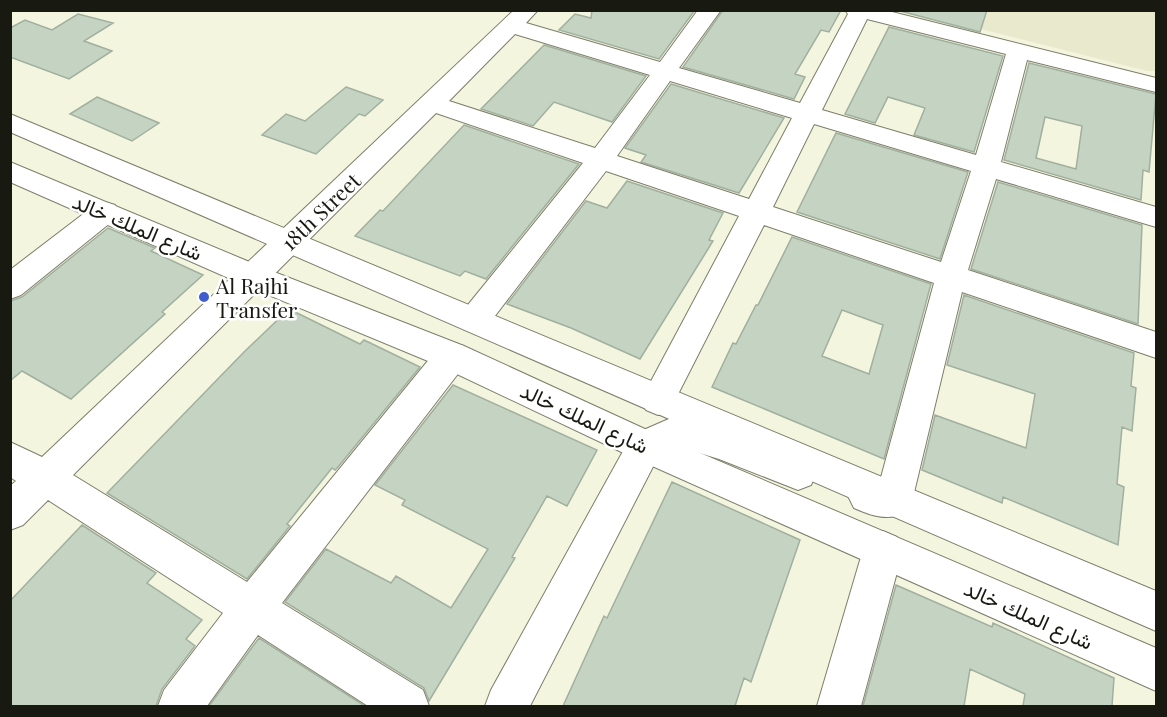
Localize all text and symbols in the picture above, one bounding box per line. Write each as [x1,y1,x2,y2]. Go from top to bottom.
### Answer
street label: 18th Street [274,166,366,256]
street label: شارع الملك خالد [68,186,207,268]
place label: Al Rajhi Transfer [215,271,298,323]
marker: Al Rajhi Transfer [197,290,211,304]
street label: شارع الملك خالد [516,375,654,461]
street label: شارع الملك خالد [959,573,1098,657]

